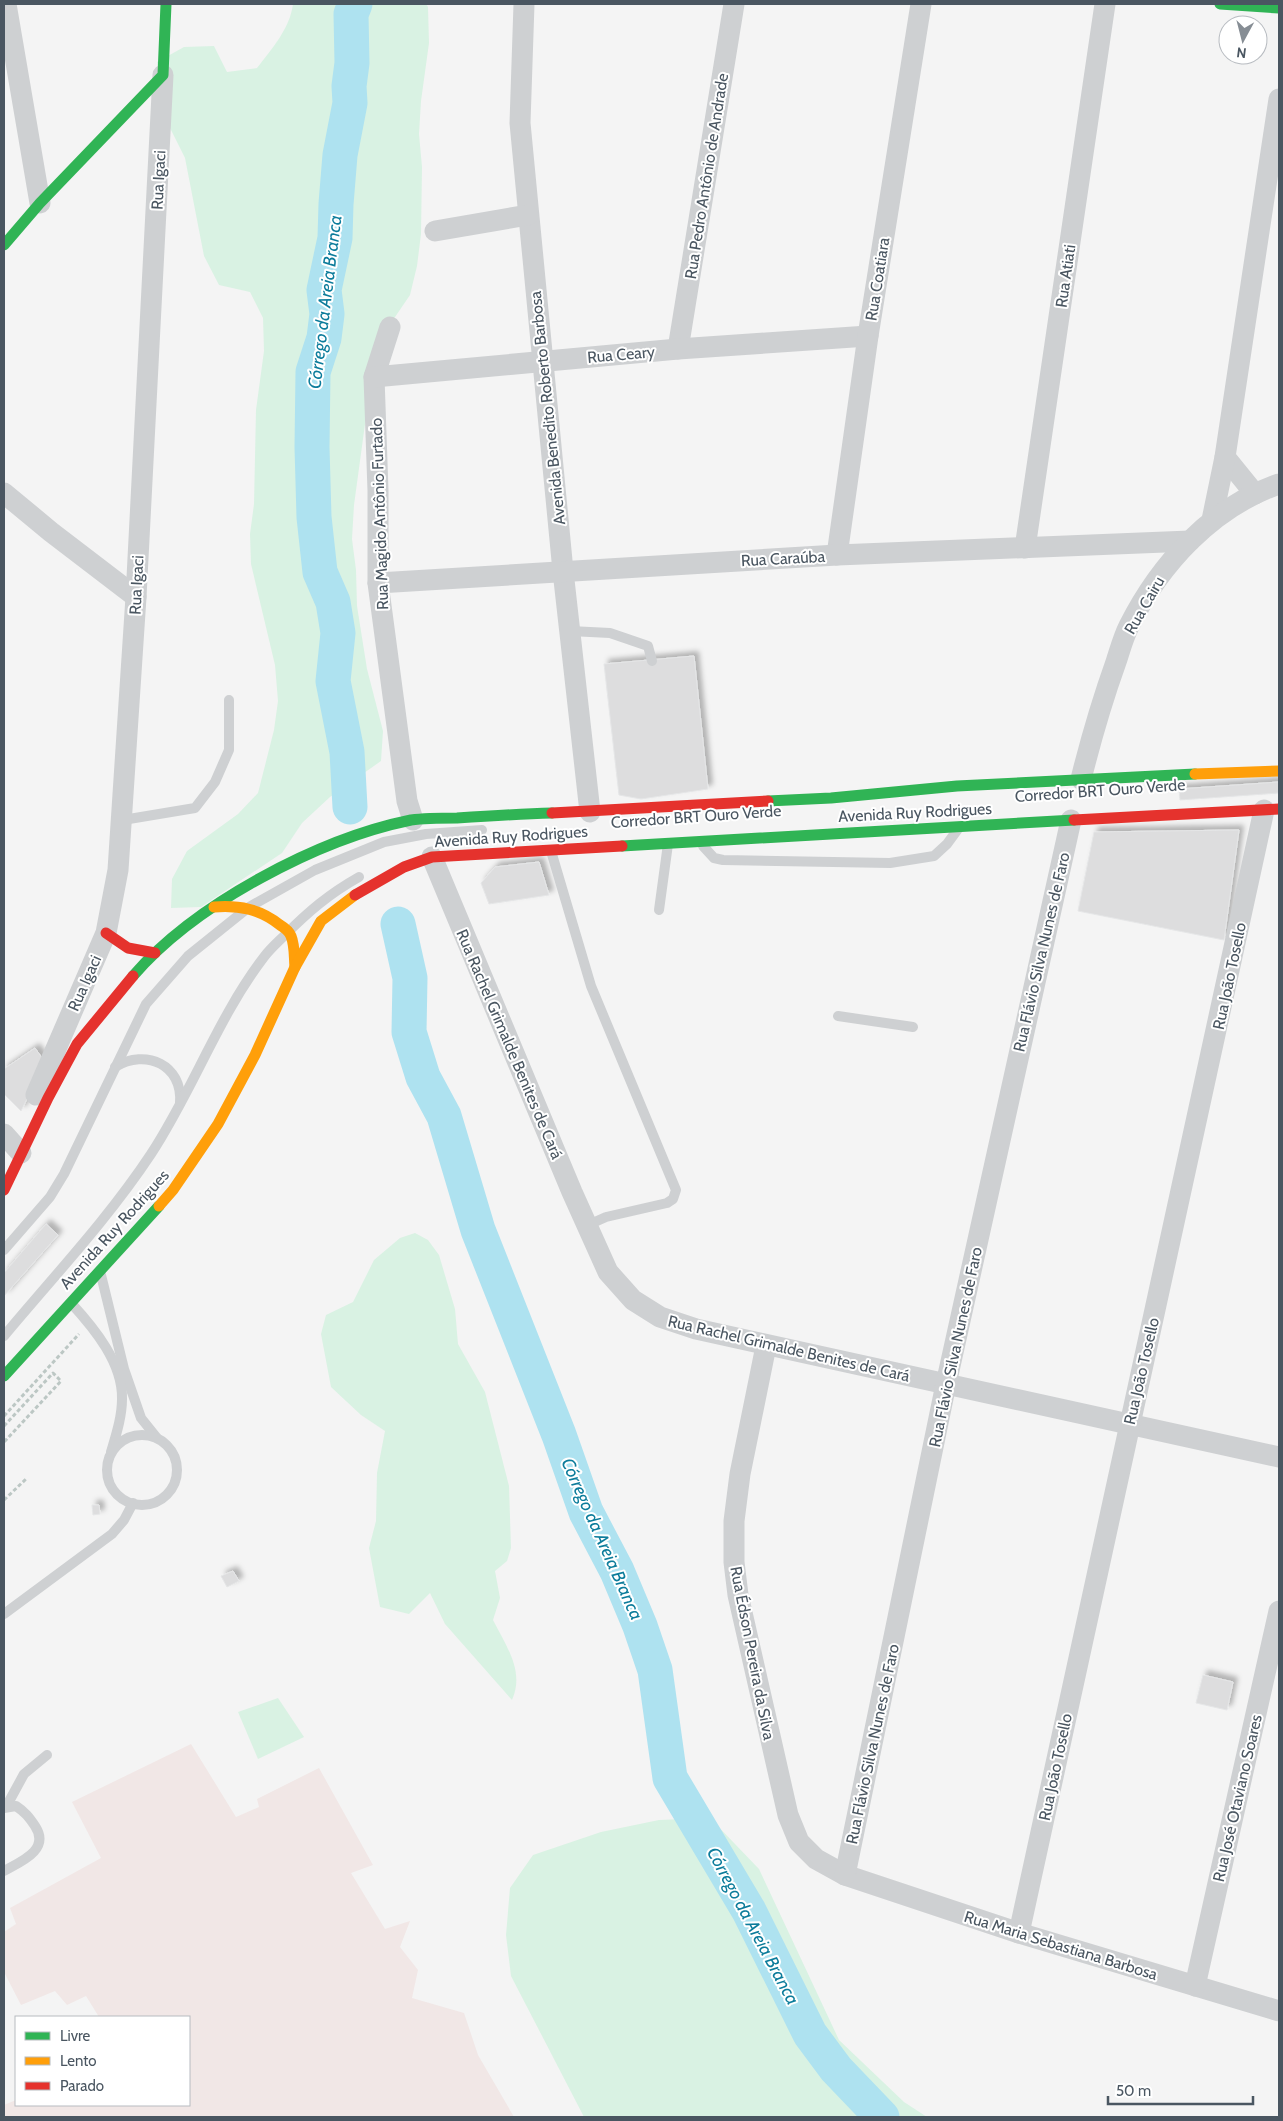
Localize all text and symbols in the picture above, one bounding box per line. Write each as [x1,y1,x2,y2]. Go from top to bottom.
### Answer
north arrow [1218,15,1268,65]
text: N [1235,43,1247,62]
street label: Rua Pedro Antônio de Andrade [681,72,732,280]
street label: Rua Igaci [147,150,170,210]
water label: Córrego da Areia Branca [303,214,347,390]
street label: Rua Coatiara [862,236,894,322]
street label: Rua Atiati [1052,243,1079,309]
street label: Avenida Benedito Roberto Barbosa [526,290,569,526]
street label: Rua Ceary [586,342,656,367]
street label: Rua Magido Antônio Furtado [367,417,392,610]
street label: Rua Caraúba [740,547,826,570]
street label: Rua Igaci [125,555,148,615]
street label: Rua Cairu [1120,573,1169,637]
street label: Corredor BRT Ouro Verde [1014,775,1186,806]
street label: Avenida Ruy Rodrigues [838,799,993,826]
street label: Corredor BRT Ouro Verde [610,801,782,832]
street label: Avenida Ruy Rodrigues [434,822,589,851]
street label: Rua Flávio Silva Nunes de Faro [1009,850,1074,1054]
street label: Rua João Tosello [1209,921,1250,1031]
street label: Rua Rachel Grimalde Benites de Cará [452,926,567,1162]
street label: Rua Igaci [64,952,105,1014]
street label: Avenida Ruy Rodrigues [56,1166,173,1293]
street label: Rua Flávio Silva Nunes de Faro [925,1245,986,1449]
street label: Rua Rachel Grimalde Benites de Cará [666,1311,912,1386]
street label: Rua João Tosello [1120,1316,1163,1426]
water label: Córrego da Areia Branca [556,1455,648,1623]
street label: Rua Édson Pereira da Silva [726,1565,779,1742]
street label: Rua Flávio Silva Nunes de Faro [842,1642,903,1846]
street label: Rua João Tosello [1035,1712,1076,1822]
street label: Rua José Otaviano Soares [1209,1712,1266,1884]
water label: Córrego da Areia Branca [702,1844,804,2008]
street label: Rua Maria Sebastiana Barbosa [962,1907,1160,1984]
legend [15,2016,190,2106]
text: Livre [60,2027,91,2045]
text: Lento [60,2052,97,2070]
scale bar [1108,2074,1253,2106]
text: Parado [60,2077,104,2095]
text: 50 m [1116,2082,1151,2100]

